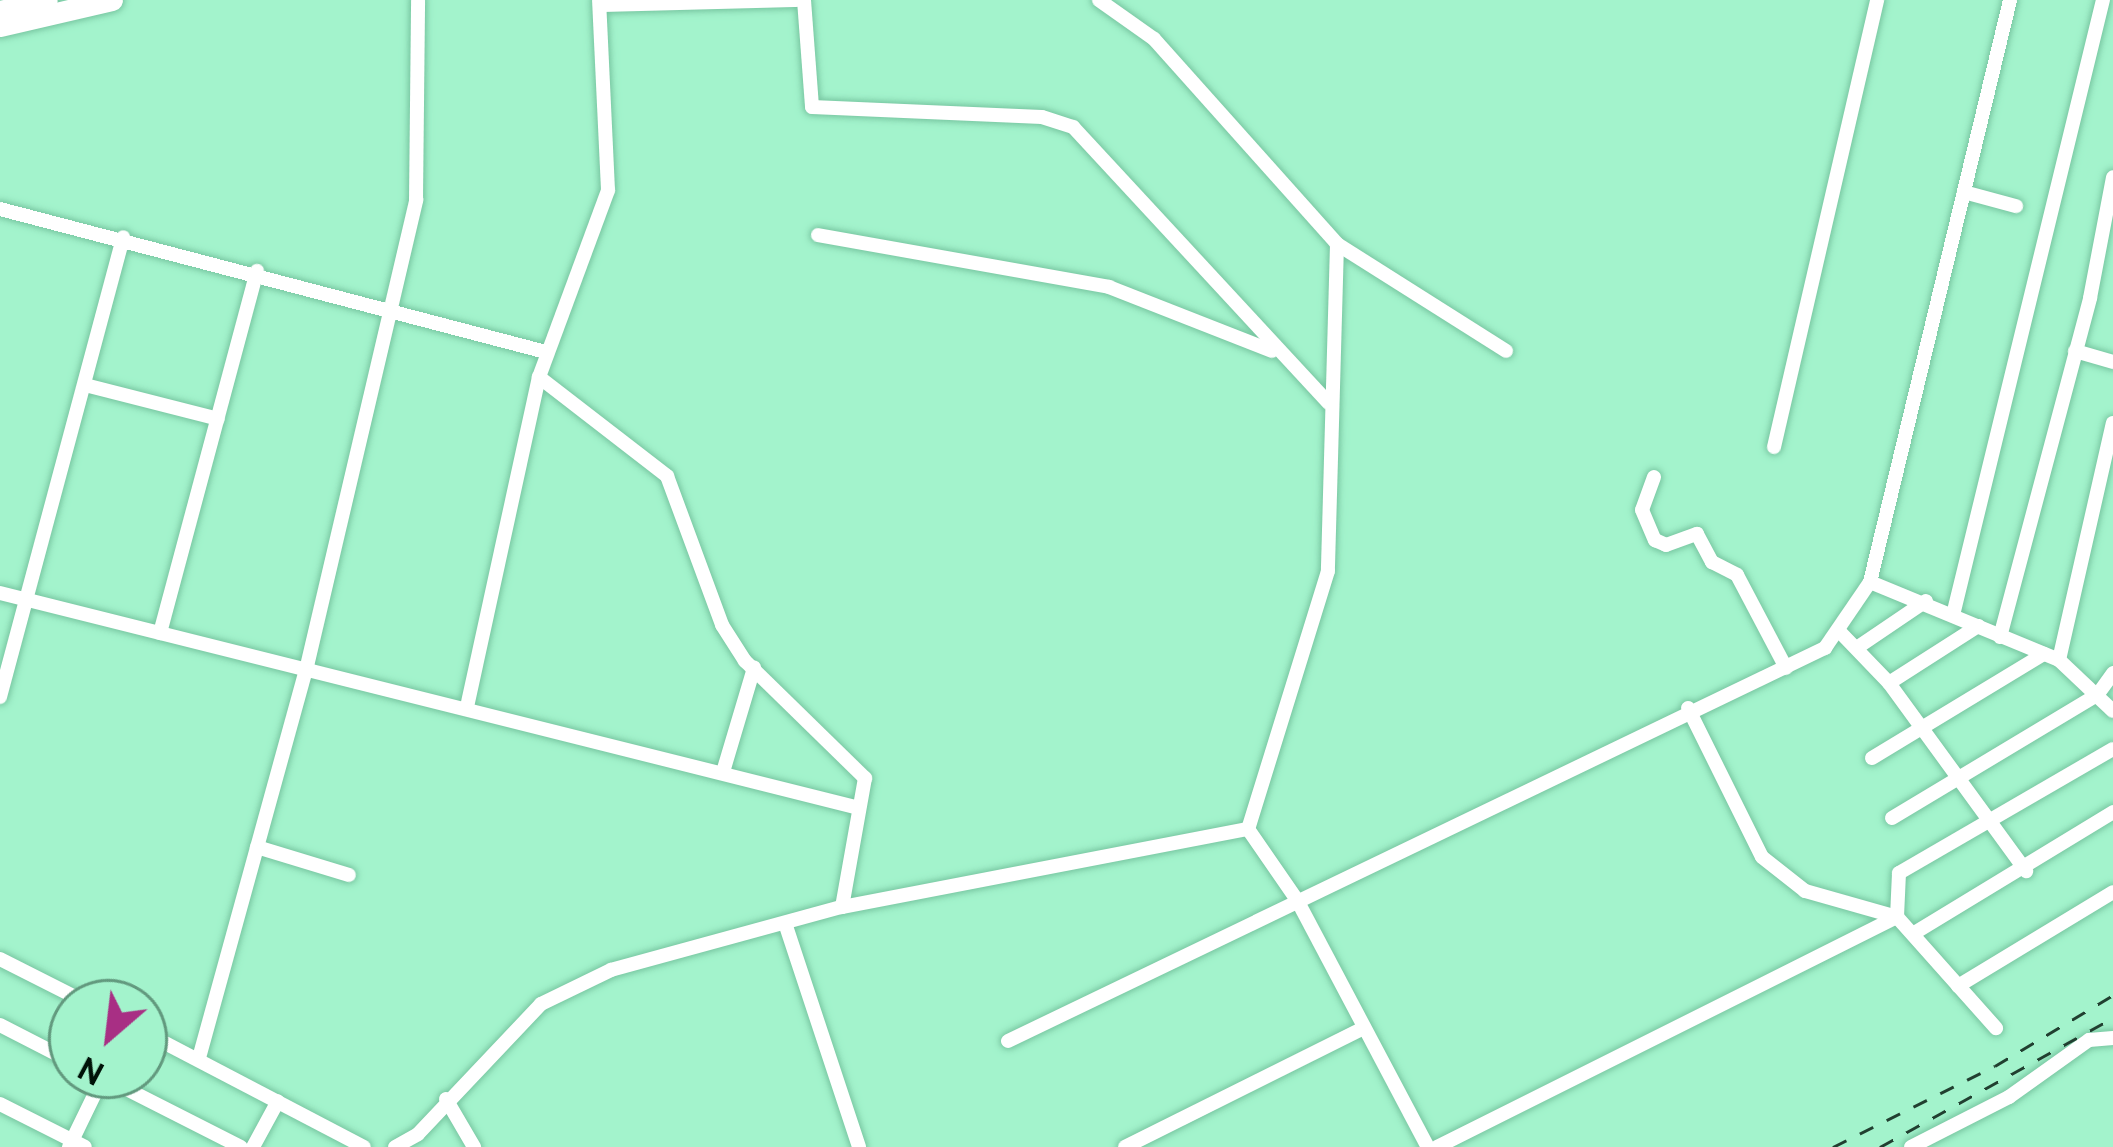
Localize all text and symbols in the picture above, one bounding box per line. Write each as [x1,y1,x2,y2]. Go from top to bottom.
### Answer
north arrow [48,979,168,1099]
text: N [72,1044,113,1092]

